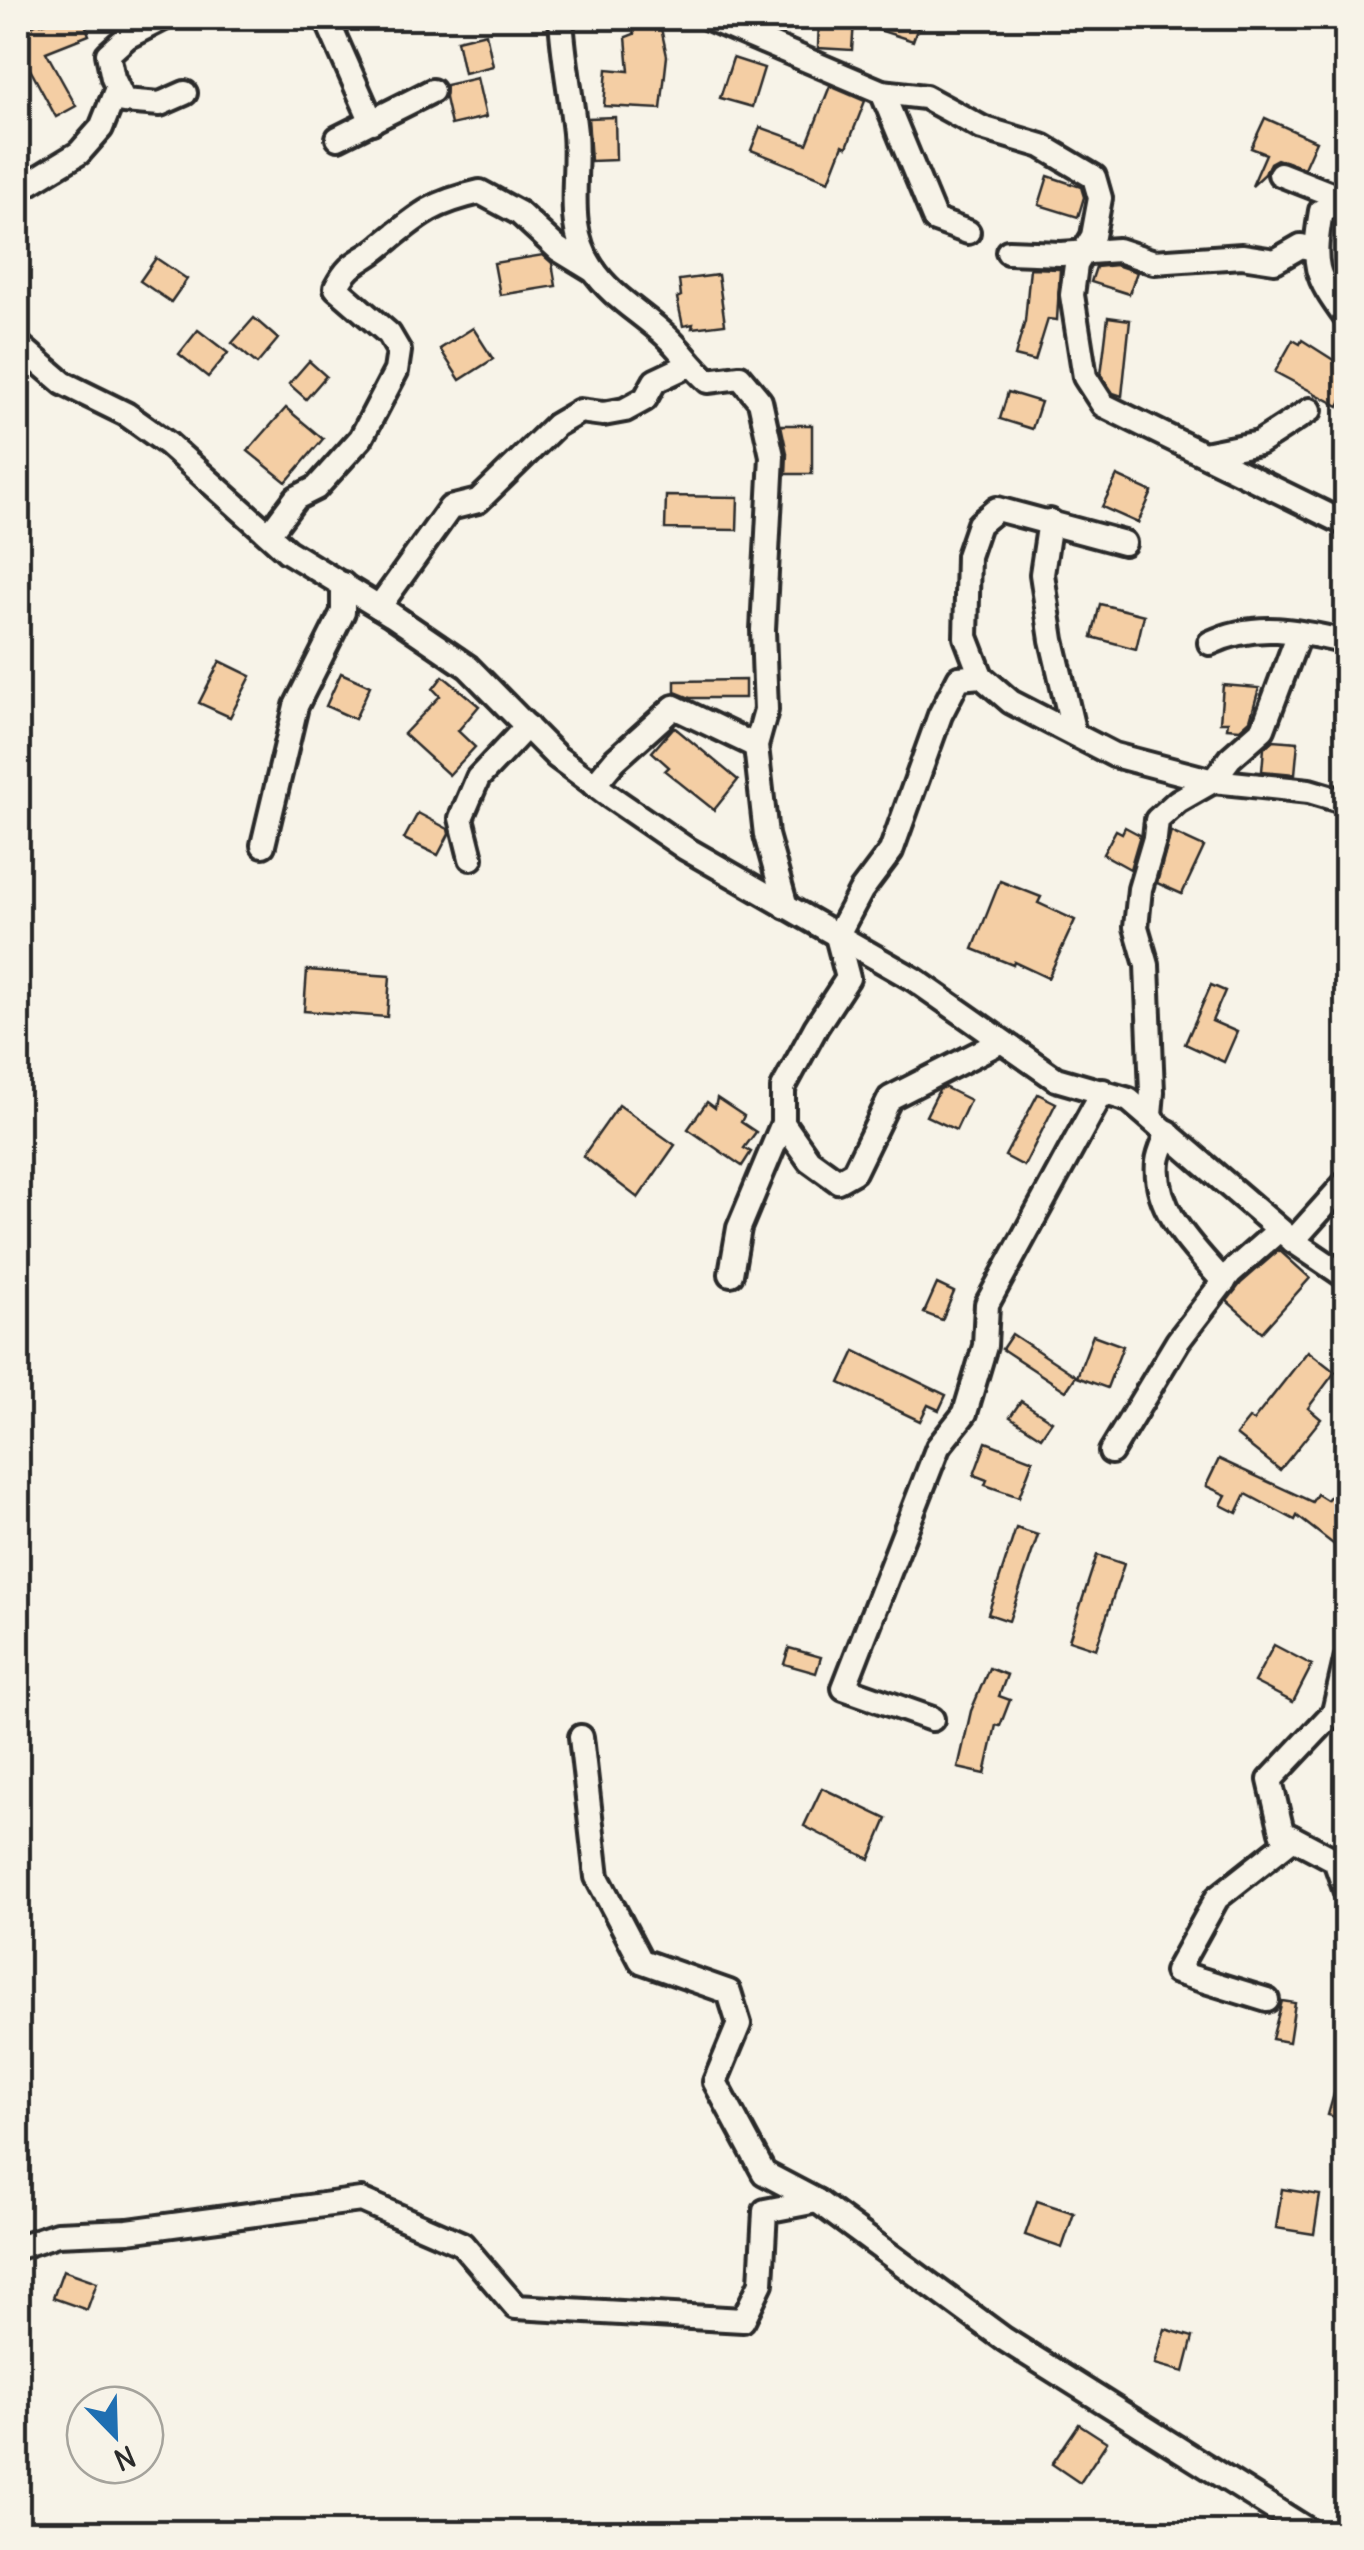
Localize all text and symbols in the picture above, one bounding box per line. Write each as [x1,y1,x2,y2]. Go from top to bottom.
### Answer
north arrow [65,2385,165,2485]
text: N [109,2438,141,2478]

